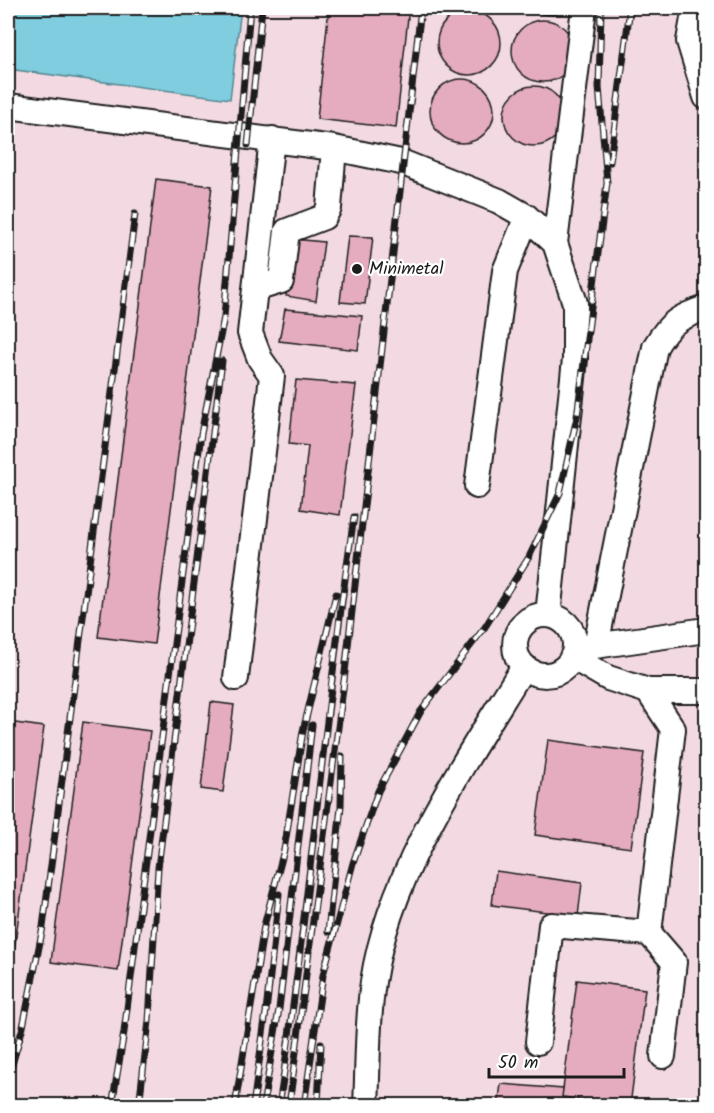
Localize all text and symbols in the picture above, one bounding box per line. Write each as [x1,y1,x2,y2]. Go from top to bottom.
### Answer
place label: Minimetal [369,255,444,284]
marker: Minimetal [350,262,364,276]
scale bar [489,1041,624,1079]
text: 50 m [498,1049,538,1078]

